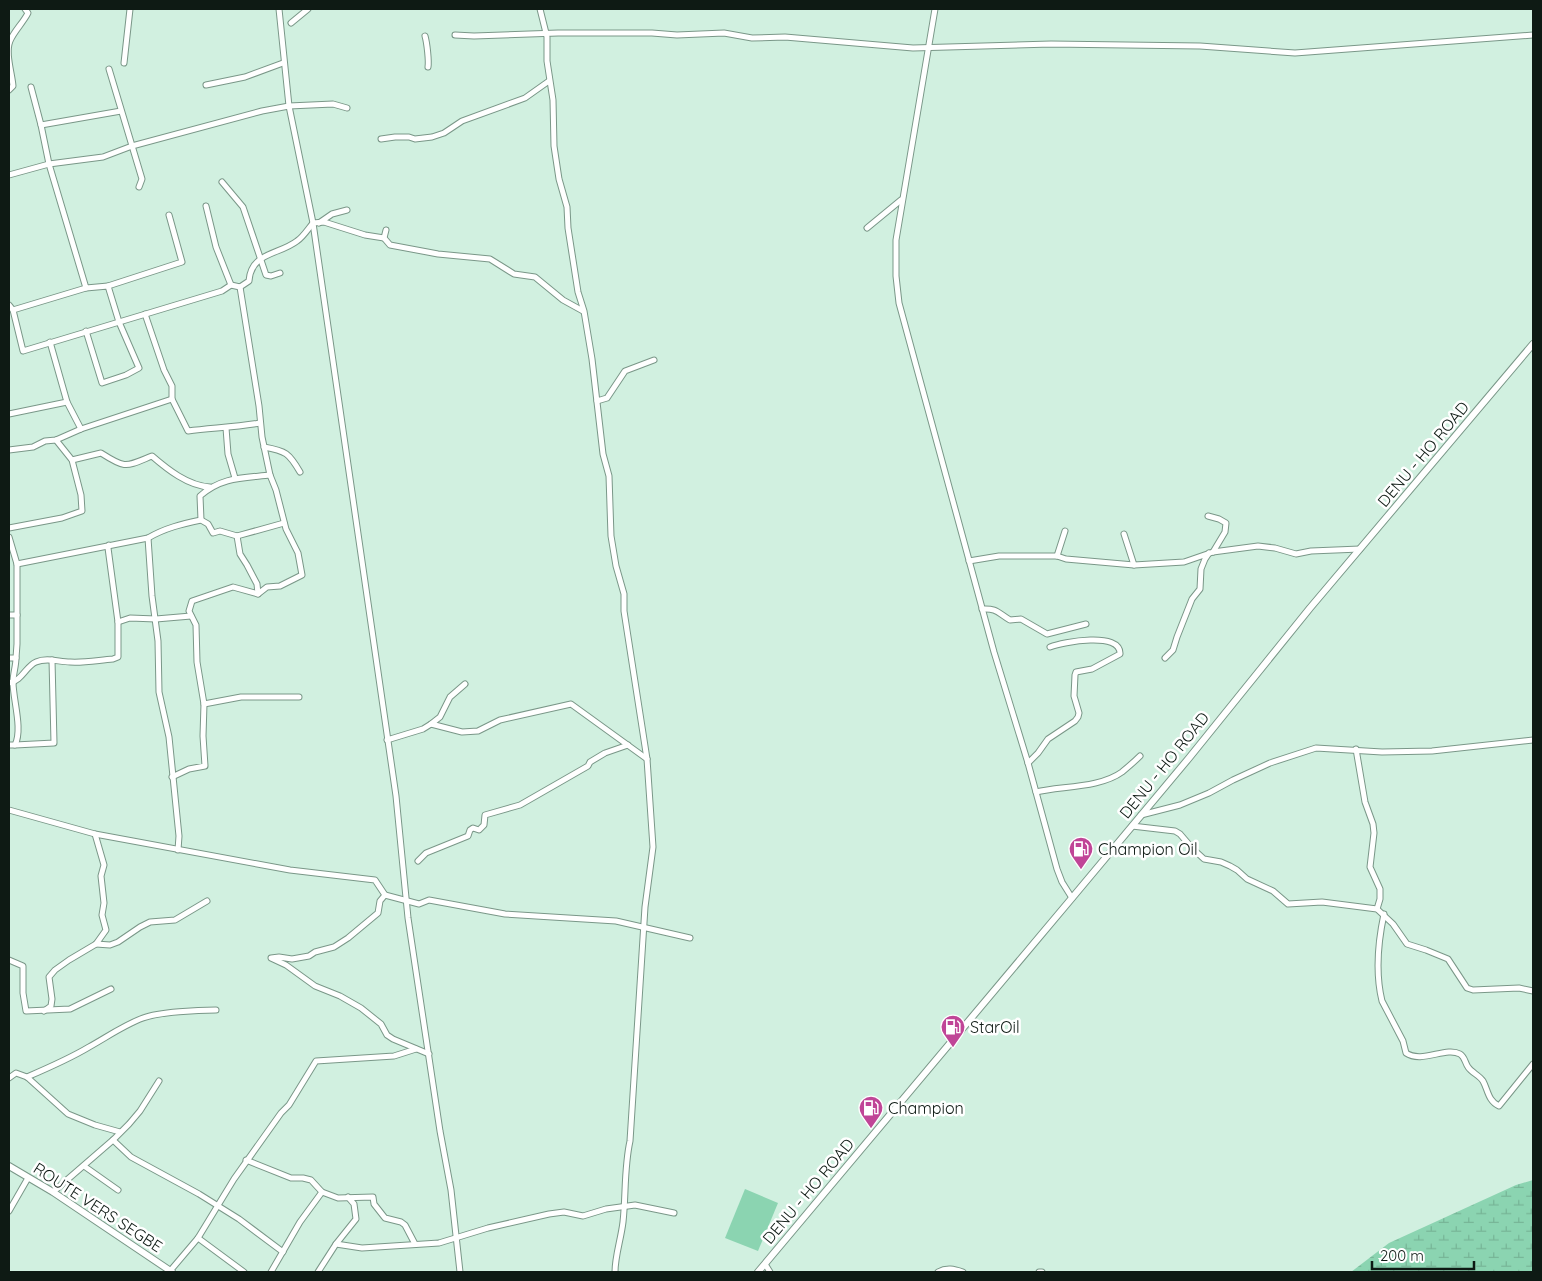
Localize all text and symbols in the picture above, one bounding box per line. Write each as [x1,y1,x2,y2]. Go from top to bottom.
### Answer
street label: DENU - HO ROAD [1373,397,1473,511]
street label: DENU - HO ROAD [1115,708,1213,822]
fuel station icon: Champion Oil [1068,836,1094,870]
place label: Champion Oil [1098,839,1198,859]
fuel station icon: StarOil [940,1014,966,1048]
place label: StarOil [970,1017,1020,1037]
fuel station icon: Champion [858,1095,884,1129]
place label: Champion [888,1098,964,1118]
street label: DENU - HO ROAD [758,1134,858,1248]
street label: ROUTE VERS SEGBE [30,1158,166,1256]
scale bar [1372,1238,1474,1270]
text: 200 m [1380,1246,1424,1265]

